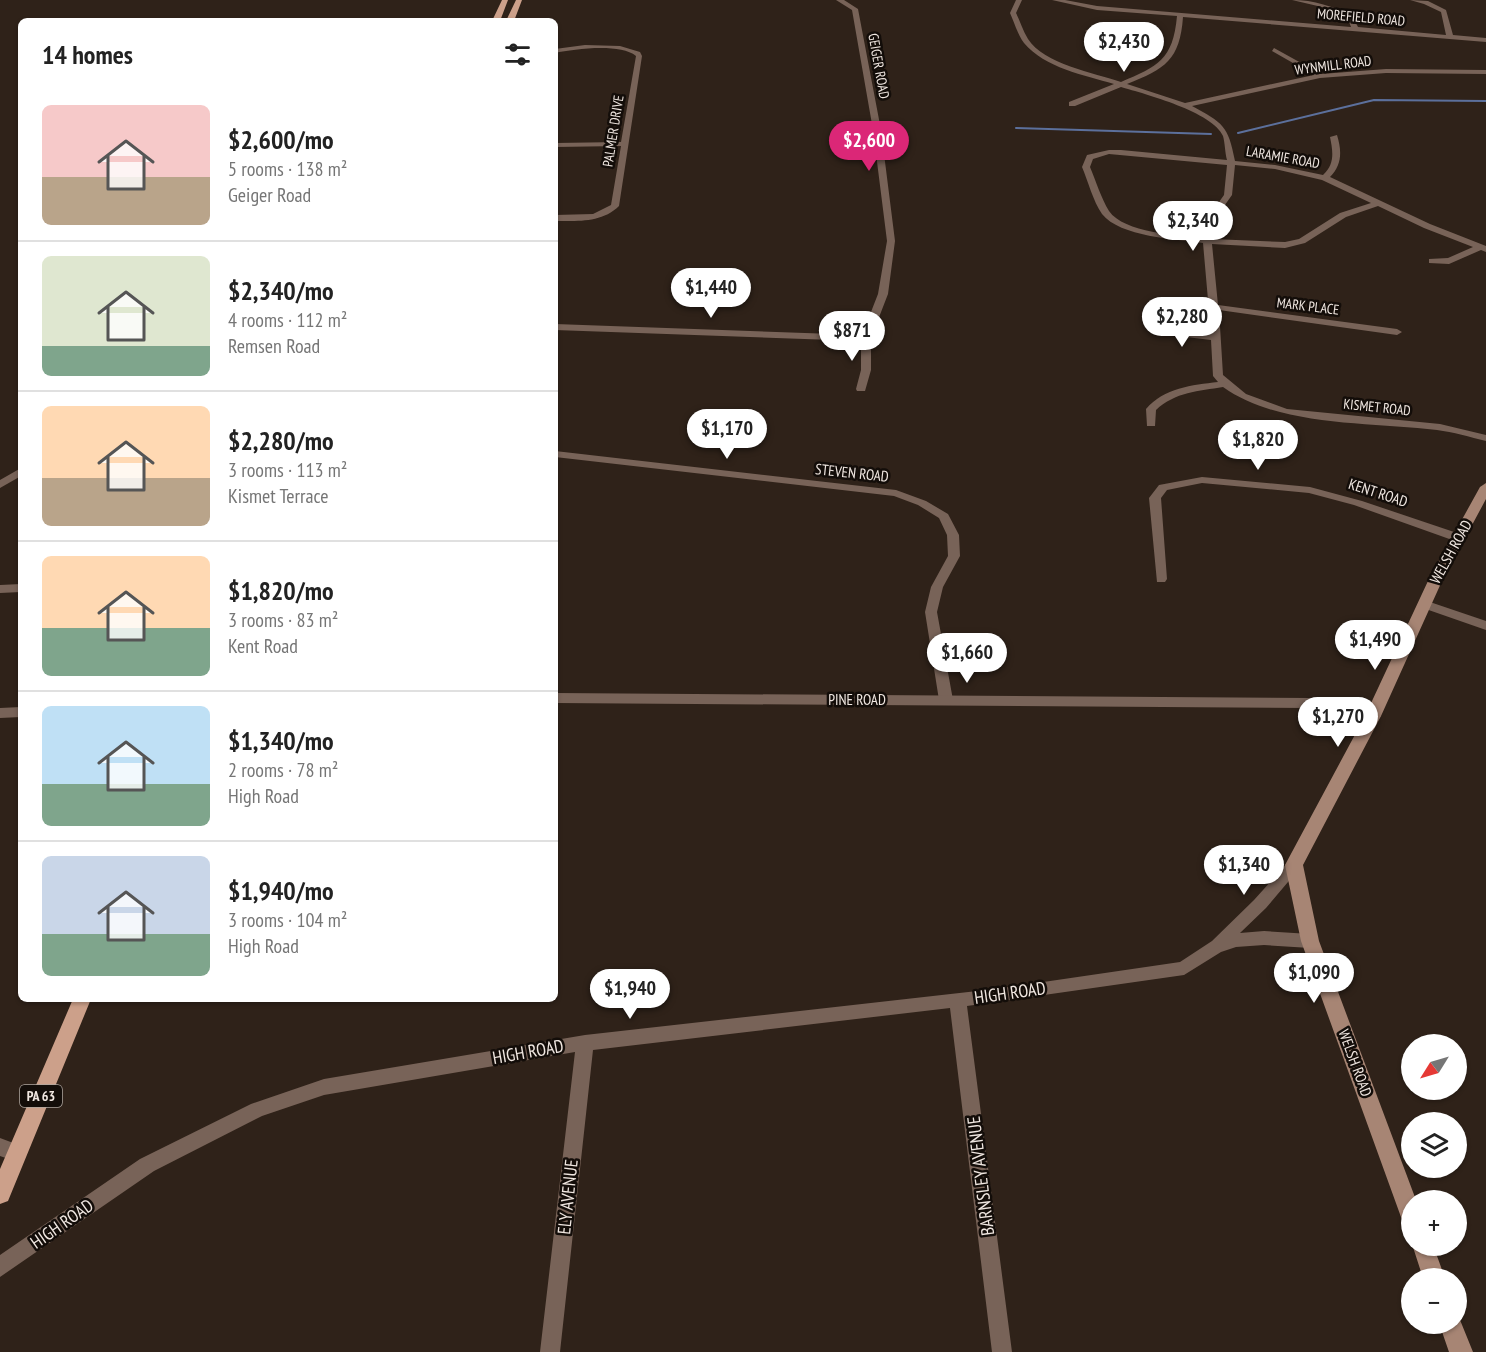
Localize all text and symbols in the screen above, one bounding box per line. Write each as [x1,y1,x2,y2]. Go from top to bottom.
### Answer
street label: MOREFIELD ROAD [1316,4,1406,30]
pin: $2,430 [1075,22,1173,73]
text: $2,430 [1098,28,1150,54]
street label: GEIGER ROAD [864,32,894,100]
text: 14 homes [42,38,133,71]
icon: filters [501,38,534,71]
street label: WYNMILL ROAD [1294,51,1372,79]
street label: PALMER DRIVE [598,94,628,168]
pin: $2,600 [820,121,918,172]
text: $2,600/mo [228,123,334,156]
text: $2,600 [843,127,895,153]
icon: home [90,129,162,201]
street label: LARAMIE ROAD [1245,142,1321,172]
text: 5 rooms · 138 m² [228,156,347,182]
text: Geiger Road [228,182,311,208]
pin: $2,340 [1144,201,1242,252]
text: $2,340 [1167,207,1219,233]
pin: $1,440 [662,268,760,319]
text: $2,340/mo [228,274,334,307]
text: $1,440 [685,274,737,300]
icon: home [90,280,162,352]
street label: MARK PLACE [1276,293,1340,319]
pin: $2,280 [1133,297,1231,348]
text: $2,280 [1156,303,1208,329]
text: 4 rooms · 112 m² [228,307,347,333]
pin: $871 [816,311,888,362]
text: $871 [833,317,871,343]
text: Remsen Road [228,333,320,359]
street label: KISMET ROAD [1342,395,1412,419]
pin: $1,170 [678,409,776,460]
text: $1,170 [701,415,753,441]
pin: $1,820 [1209,420,1307,471]
text: $2,280/mo [228,424,334,457]
text: $1,820 [1232,426,1284,452]
icon: home [90,430,162,502]
text: 3 rooms · 113 m² [228,457,347,483]
street label: STEVEN ROAD [814,459,890,486]
street label: KENT ROAD [1346,474,1410,511]
text: Kismet Terrace [228,483,329,509]
street label: WELSH ROAD [1425,516,1476,587]
text: $1,820/mo [228,574,334,607]
icon: home [90,580,162,652]
text: 3 rooms · 83 m² [228,607,338,633]
pin: $1,490 [1326,620,1424,671]
text: $1,490 [1349,626,1401,652]
text: Kent Road [228,633,298,659]
pin: $1,660 [918,633,1016,684]
text: $1,660 [941,639,993,665]
street label: PINE ROAD [828,690,886,709]
pin: $1,270 [1289,697,1387,748]
text: $1,270 [1312,703,1364,729]
text: $1,340/mo [228,724,334,757]
icon: home [90,730,162,802]
text: 2 rooms · 78 m² [228,757,338,783]
text: High Road [228,783,299,809]
pin: $1,340 [1195,845,1293,896]
text: $1,340 [1218,851,1270,877]
text: $1,940/mo [228,874,334,907]
icon: home [90,880,162,952]
text: 3 rooms · 104 m² [228,907,347,933]
text: High Road [228,933,299,959]
pin: $1,090 [1265,953,1363,1004]
text: $1,090 [1288,959,1340,985]
pin: $1,940 [581,969,679,1020]
text: $1,940 [604,975,656,1001]
street label: HIGH ROAD [973,976,1047,1009]
street label: WELSH ROAD [1335,1027,1376,1099]
street label: HIGH ROAD [491,1034,565,1069]
north arrow [1401,1034,1467,1100]
map controls [1401,1034,1467,1334]
road number: PA 63 [20,1085,62,1107]
button: layers [1401,1112,1467,1178]
street label: BARNSLEY AVENUE [962,1115,999,1237]
street label: ELY AVENUE [552,1158,583,1236]
button: + [1401,1190,1467,1256]
street label: HIGH ROAD [26,1194,98,1254]
button: − [1401,1268,1467,1334]

